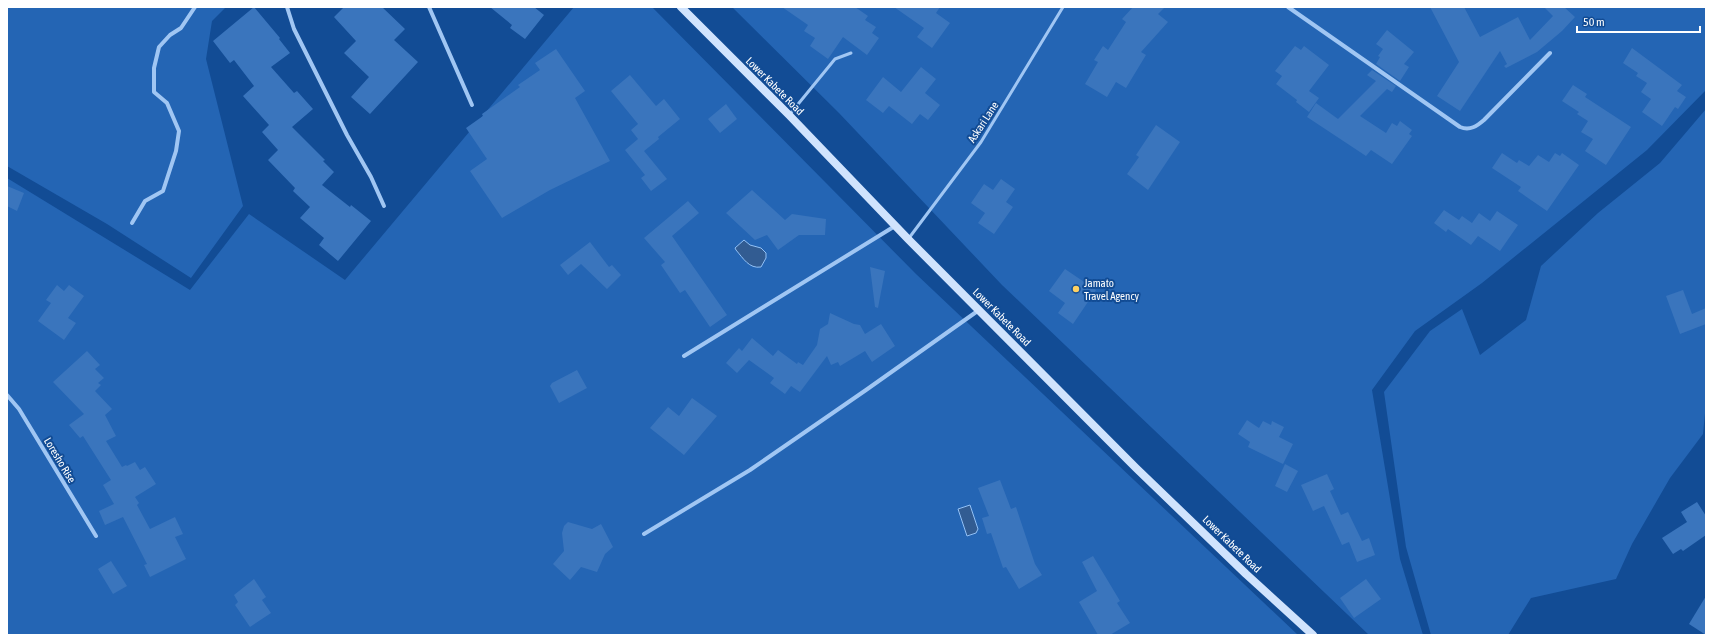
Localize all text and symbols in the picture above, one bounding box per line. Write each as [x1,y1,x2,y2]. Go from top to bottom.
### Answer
scale bar [1577,8,1700,34]
text: 50 m [1583,15,1605,29]
street label: Lower Kabete Road [744,55,806,117]
street label: Askari Lane [965,99,1001,145]
place label: Jamato Travel Agency [1084,277,1139,302]
marker: Jamato Travel Agency [1071,284,1081,294]
street label: Lower Kabete Road [971,286,1033,348]
street label: Loresho Rise [42,435,78,485]
street label: Lower Kabete Road [1200,513,1264,575]

